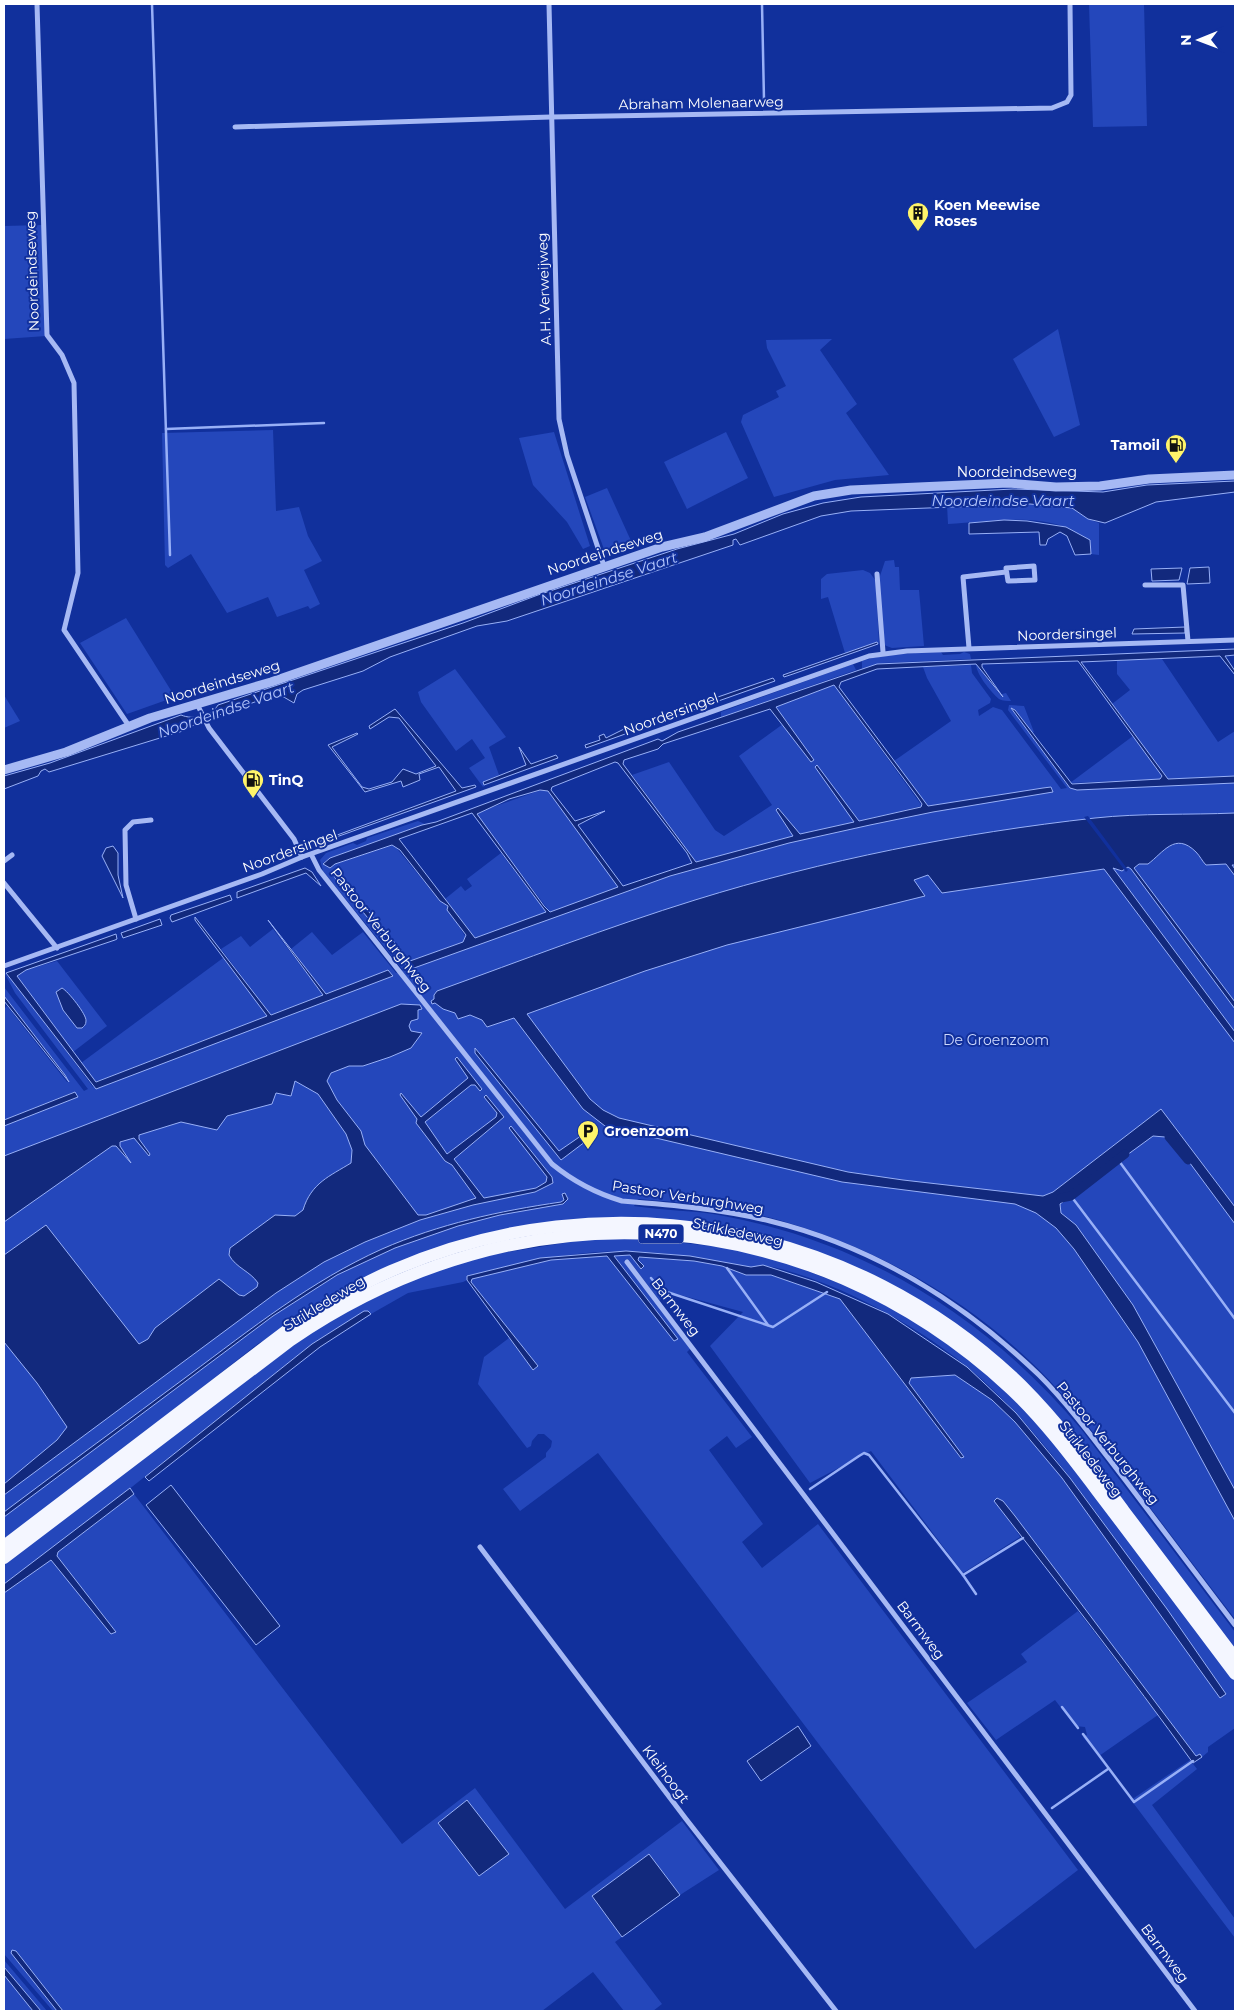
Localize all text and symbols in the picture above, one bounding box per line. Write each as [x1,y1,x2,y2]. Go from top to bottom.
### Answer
north arrow [1174,15,1224,65]
text: N [1177,34,1195,46]
street label: Abraham Molenaarweg [618,93,784,113]
place label: Koen Meewise Roses [934,196,1040,230]
building icon: Koen Meewise Roses [906,201,930,232]
street label: Noordeindseweg [21,211,43,331]
street label: A.H. Verweijweg [533,232,555,346]
fuel station icon: Tamoil [1164,433,1188,464]
place label: Tamoil [1111,436,1160,454]
street label: Noordeindseweg [957,463,1077,481]
water label: Noordeindse Vaart [931,491,1075,510]
street label: Noordeindseweg [545,525,665,579]
water label: Noordeindse Vaart [538,547,680,610]
street label: Noordersingel [1017,623,1117,645]
street label: Noordeindseweg [162,656,282,708]
water label: Noordeindse Vaart [155,677,297,742]
street label: Noordersingel [621,688,721,740]
fuel station icon: TinQ [241,768,265,799]
place label: TinQ [269,771,304,789]
street label: Noordersingel [240,825,340,877]
street label: Pastoor Verburghweg [327,864,435,996]
park label: De Groenzoom [943,1031,1049,1049]
parking icon: Groenzoom [576,1119,600,1150]
place label: Groenzoom [604,1122,689,1140]
street label: Pastoor Verburghweg [611,1176,765,1218]
street label: Strikledeweg [691,1214,785,1250]
road number: N470 [638,1224,684,1244]
street label: Strikledeweg [280,1272,368,1334]
street label: Barmweg [648,1274,704,1340]
street label: Pastoor Verburghweg [1053,1378,1163,1508]
street label: Strikledeweg [1056,1417,1126,1501]
street label: Barmweg [893,1597,949,1663]
street label: Kleihoogt [638,1741,694,1807]
street label: Barmweg [1137,1920,1193,1986]

